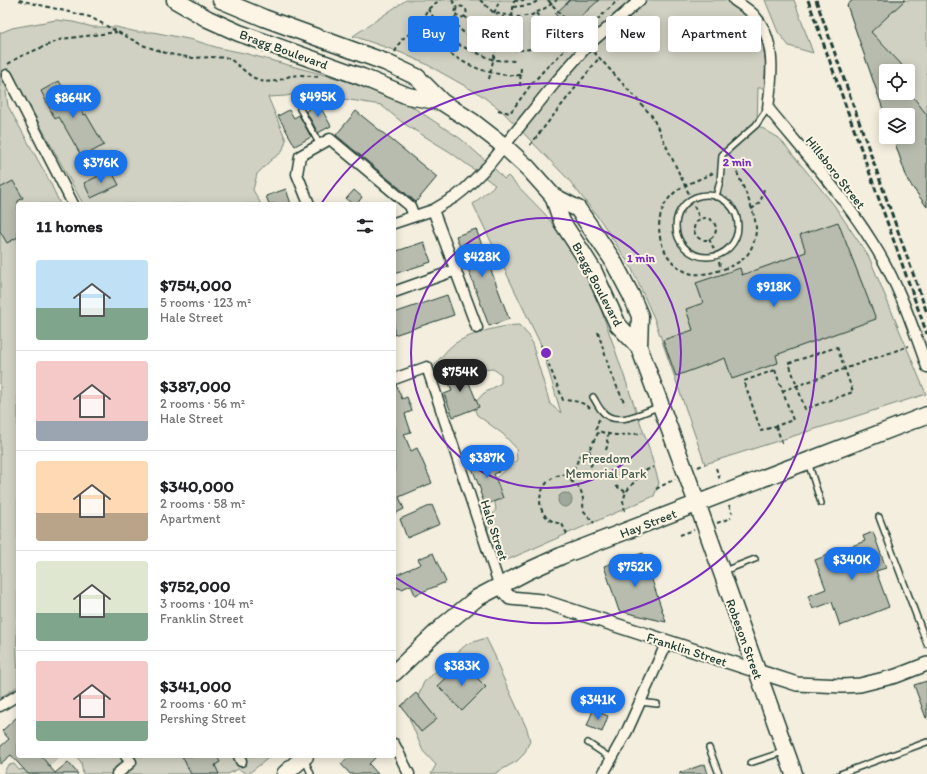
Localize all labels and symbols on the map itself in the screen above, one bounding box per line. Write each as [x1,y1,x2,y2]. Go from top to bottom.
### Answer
street label: Bragg Boulevard [237,26,330,72]
pin: $495K [290,84,346,118]
pin: $864K [45,85,101,119]
street label: Hillsboro Street [803,133,869,212]
pin: $376K [73,150,129,184]
text: 2 min [723,155,752,169]
street label: Bragg Boulevard [569,240,626,329]
pin: $428K [454,244,510,278]
text: 1 min [627,251,656,265]
pin: $918K [746,274,802,308]
centre of rings [539,346,553,360]
pin: $754K [432,359,488,393]
pin: $387K [459,445,515,479]
park label: Freedom Memorial Park [565,451,647,481]
street label: Hale Street [478,498,511,563]
street label: Hay Street [618,506,679,541]
pin: $340K [824,547,880,581]
pin: $752K [607,554,663,588]
street label: Robeson Street [723,597,766,681]
street label: Franklin Street [645,629,729,670]
pin: $383K [434,653,490,687]
pin: $341K [570,687,626,721]

